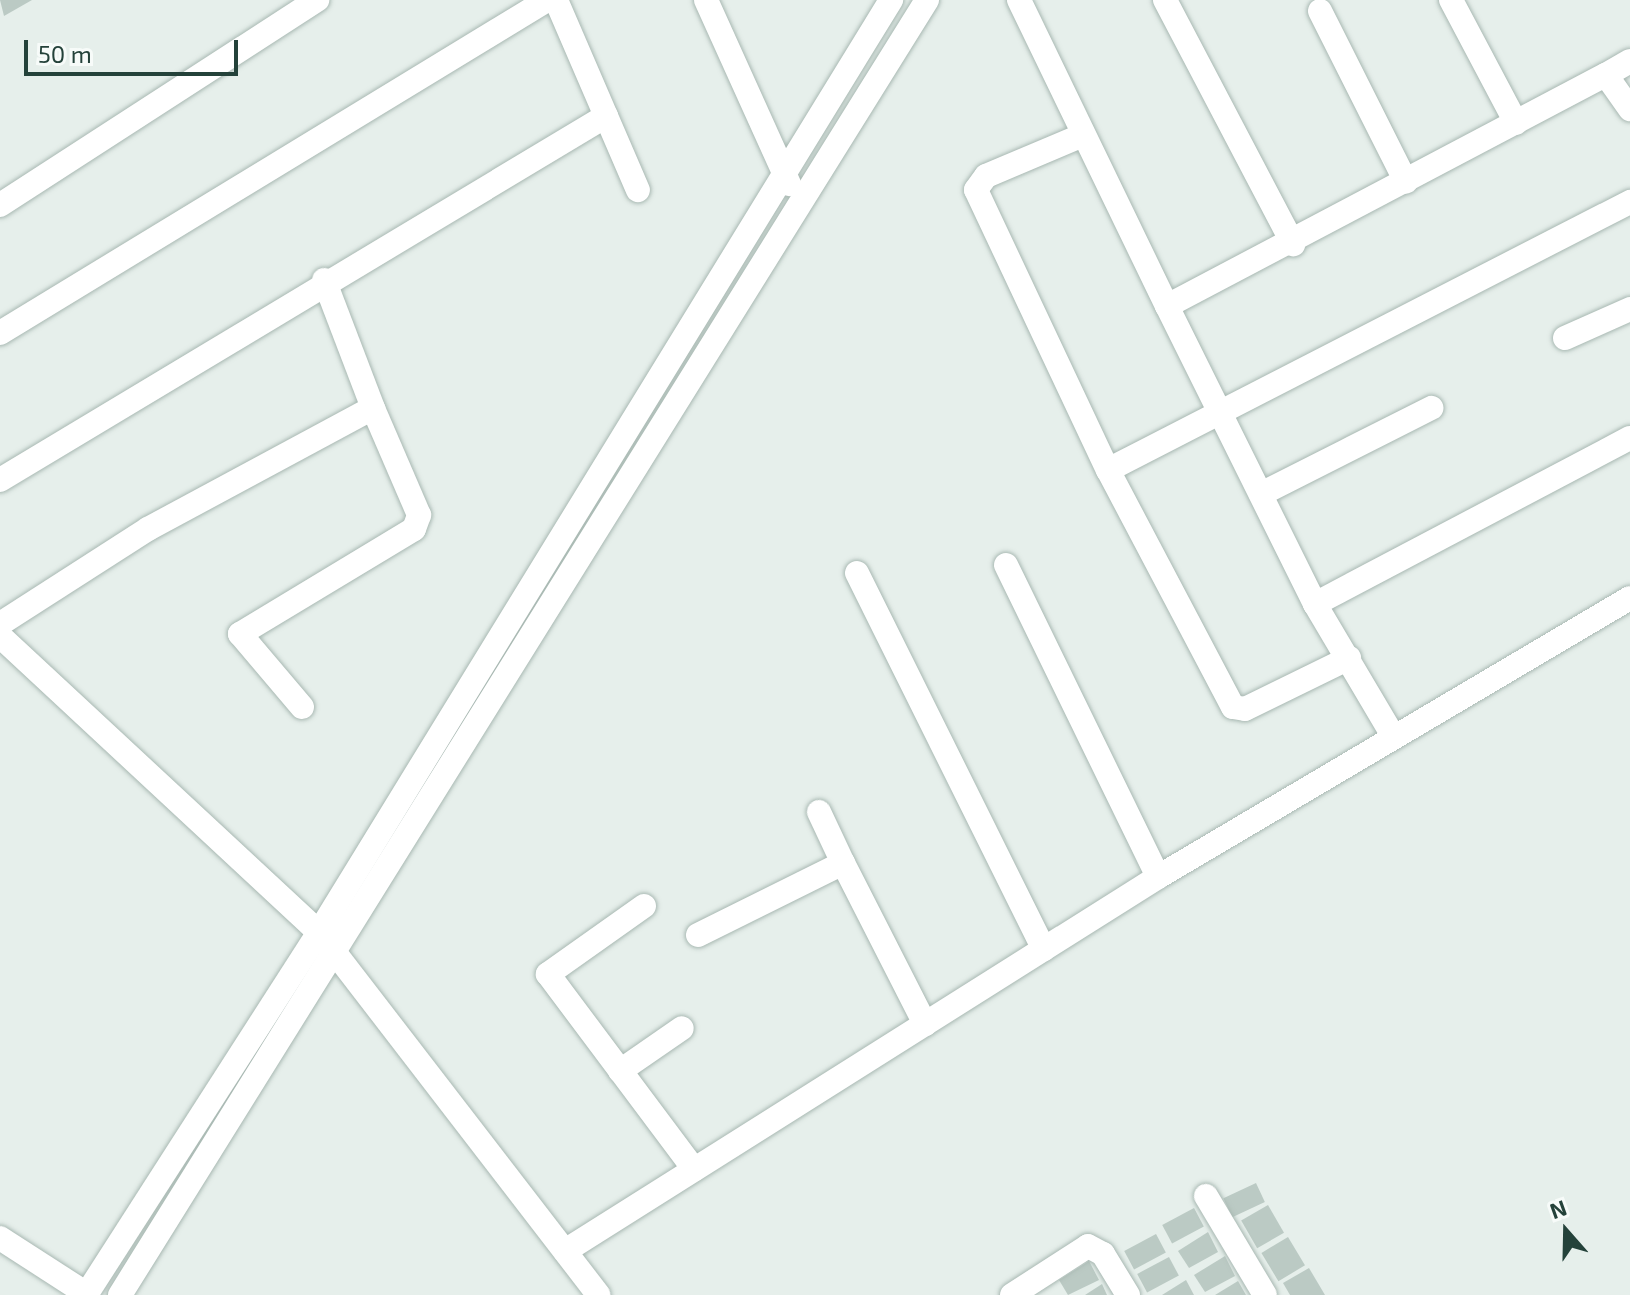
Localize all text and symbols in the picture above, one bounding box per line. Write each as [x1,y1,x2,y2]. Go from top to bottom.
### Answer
scale bar [28,24,242,74]
text: 50 m [38,39,92,68]
north arrow [1526,1191,1606,1271]
text: N [1546,1194,1570,1223]

